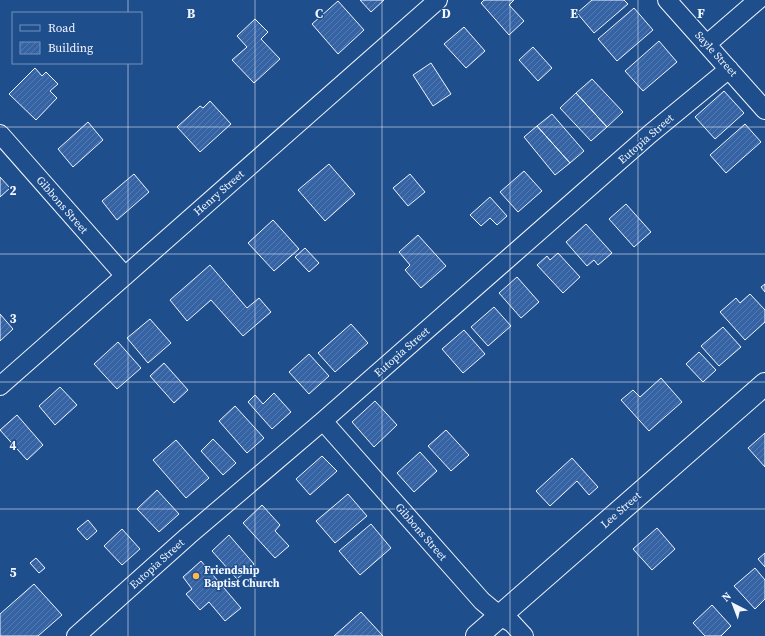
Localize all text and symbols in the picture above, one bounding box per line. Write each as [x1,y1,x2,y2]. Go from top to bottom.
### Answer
text: B [187,5,196,22]
text: C [315,5,323,22]
text: D [441,5,451,22]
text: E [570,5,578,22]
text: F [697,5,705,22]
legend [12,12,142,64]
text: Road [48,20,75,36]
street label: Sayle Street [692,28,741,80]
text: Building [48,40,93,56]
street label: Eutopia Street [615,111,677,167]
street label: Henry Street [191,167,248,219]
street label: Gibbons Street [33,173,92,237]
text: 2 [9,182,17,199]
text: 3 [9,310,17,327]
street label: Eutopia Street [371,324,433,380]
text: 4 [9,437,17,454]
street label: Lee Street [598,488,645,532]
street label: Gibbons Street [392,500,451,564]
street label: Eutopia Street [126,535,188,593]
place label: Friendship Baptist Church [204,563,280,591]
text: 5 [9,564,17,581]
marker: Friendship Baptist Church [191,571,201,581]
north arrow [713,584,753,624]
text: N [719,589,735,605]

